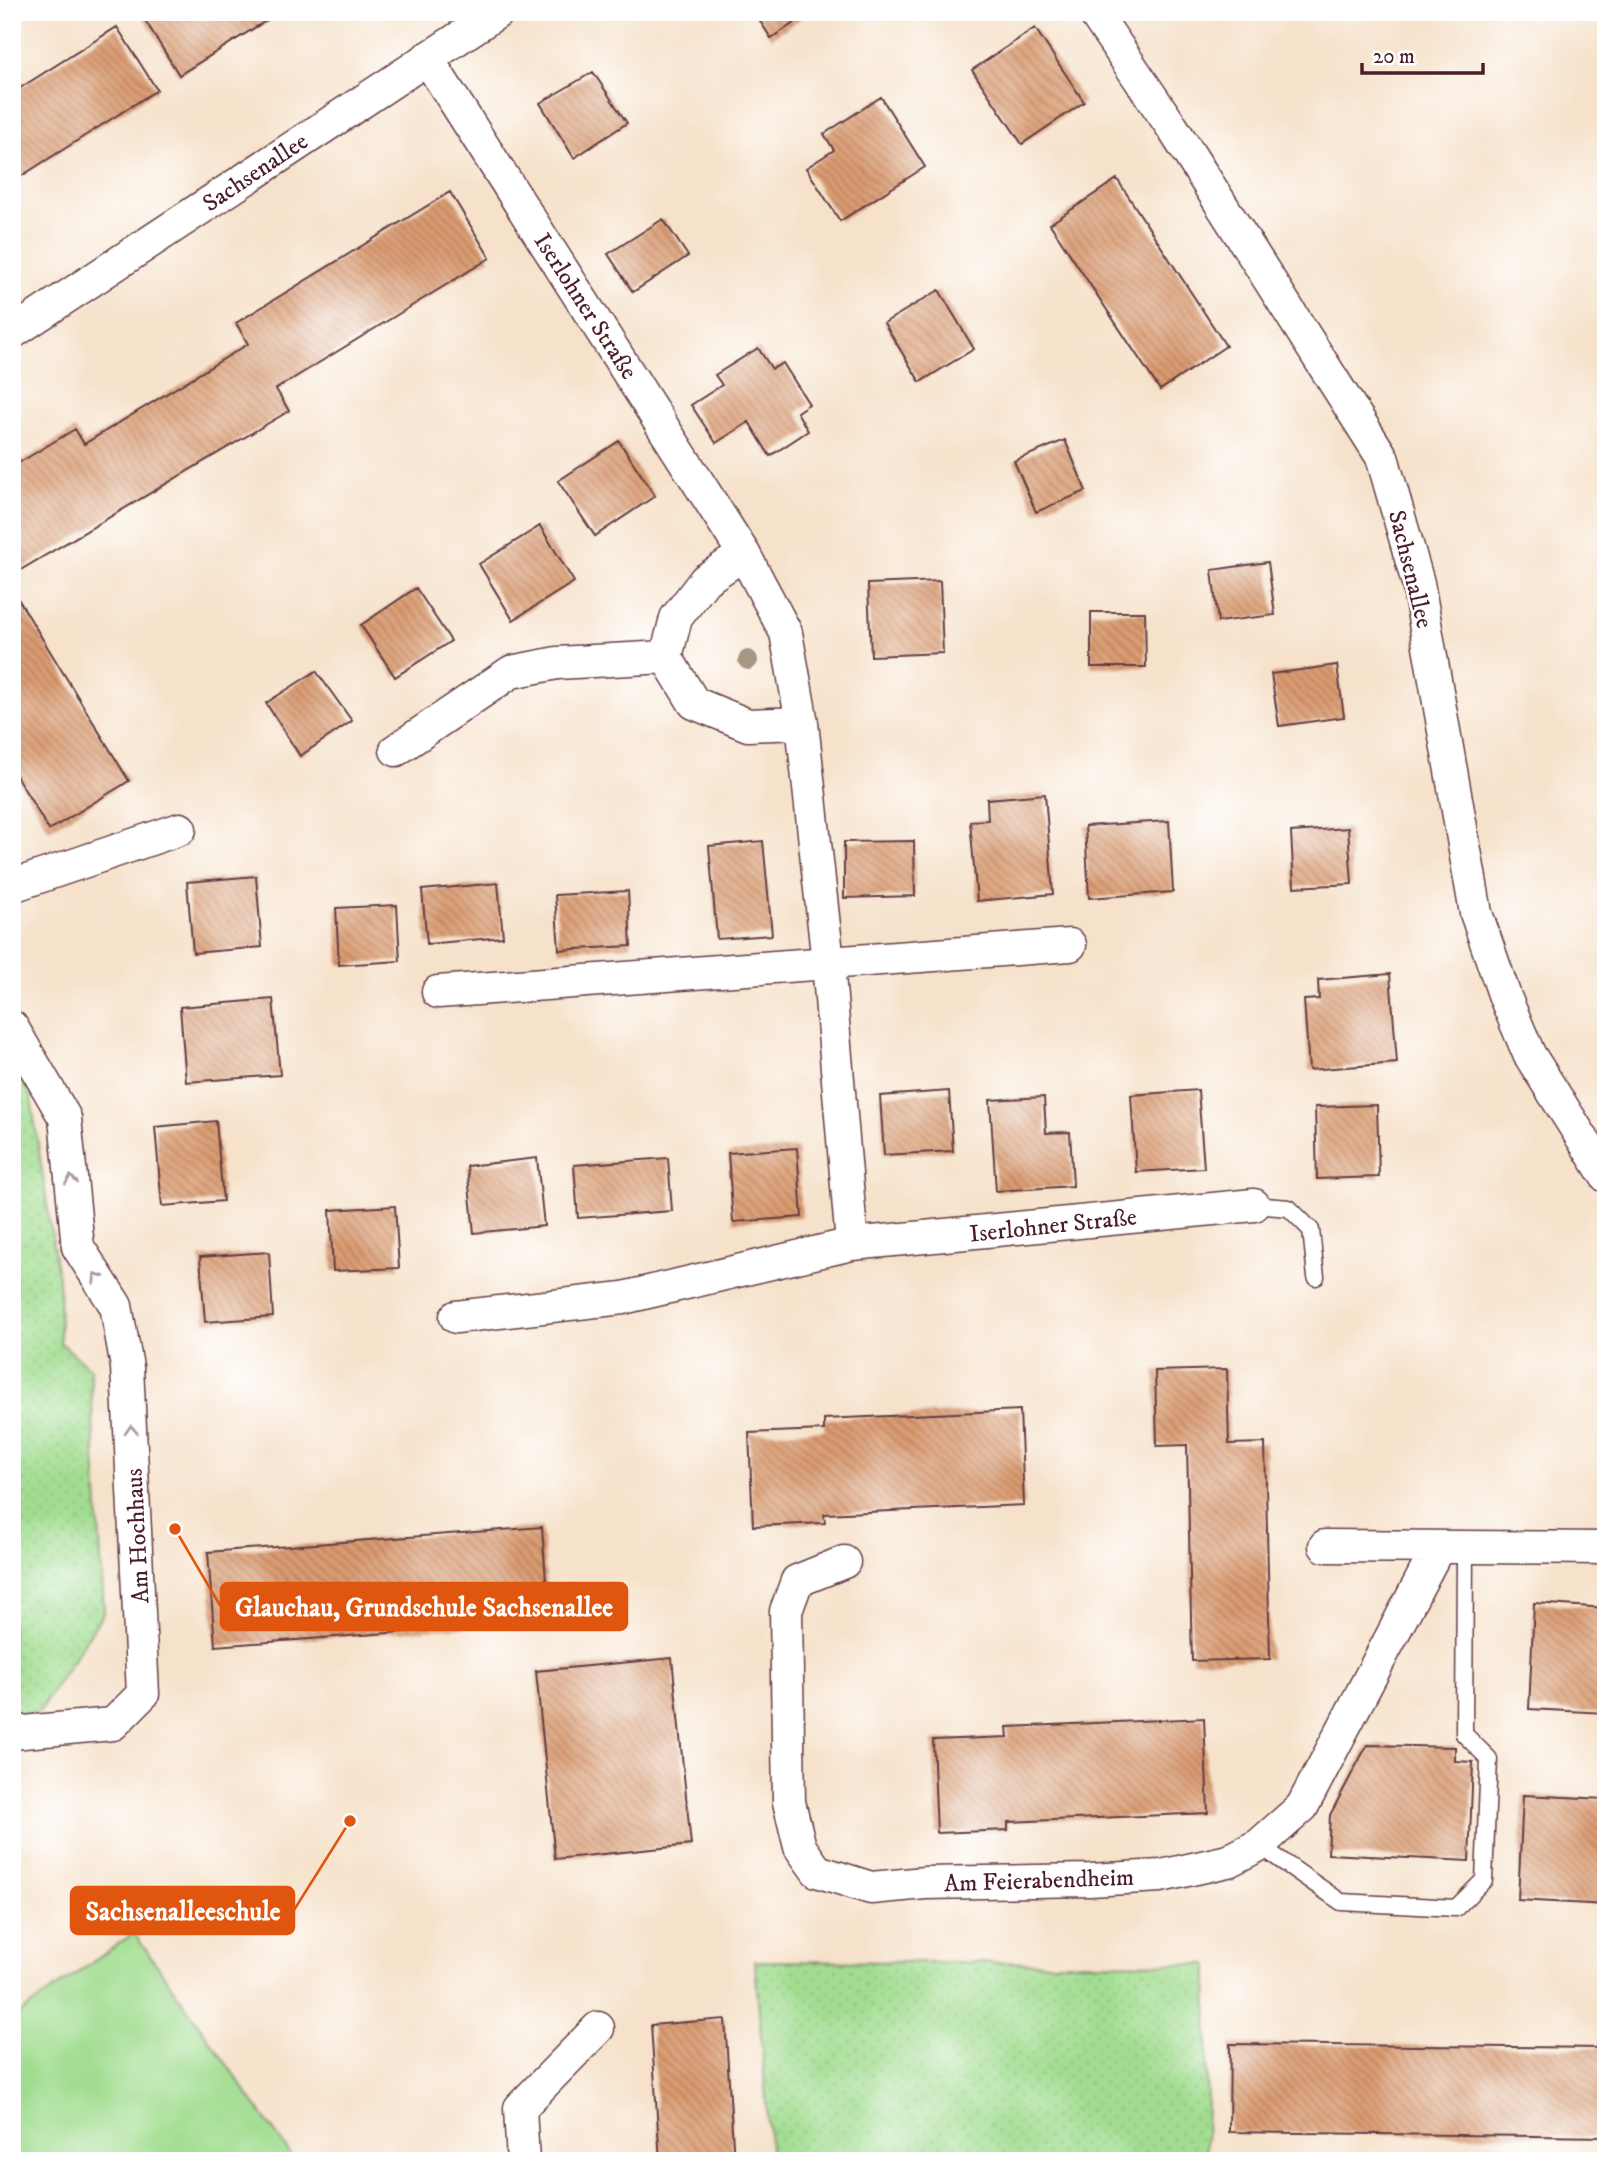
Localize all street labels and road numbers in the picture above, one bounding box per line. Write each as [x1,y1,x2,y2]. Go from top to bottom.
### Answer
street label: Sachsenallee [197,127,314,219]
street label: Iserlohner Straße [527,228,644,385]
street label: Sachsenallee [1381,507,1439,631]
street label: Iserlohner Straße [968,1202,1138,1250]
street label: Am Hochhaus [119,1468,157,1604]
street label: Am Feierabendheim [944,1863,1135,1899]

